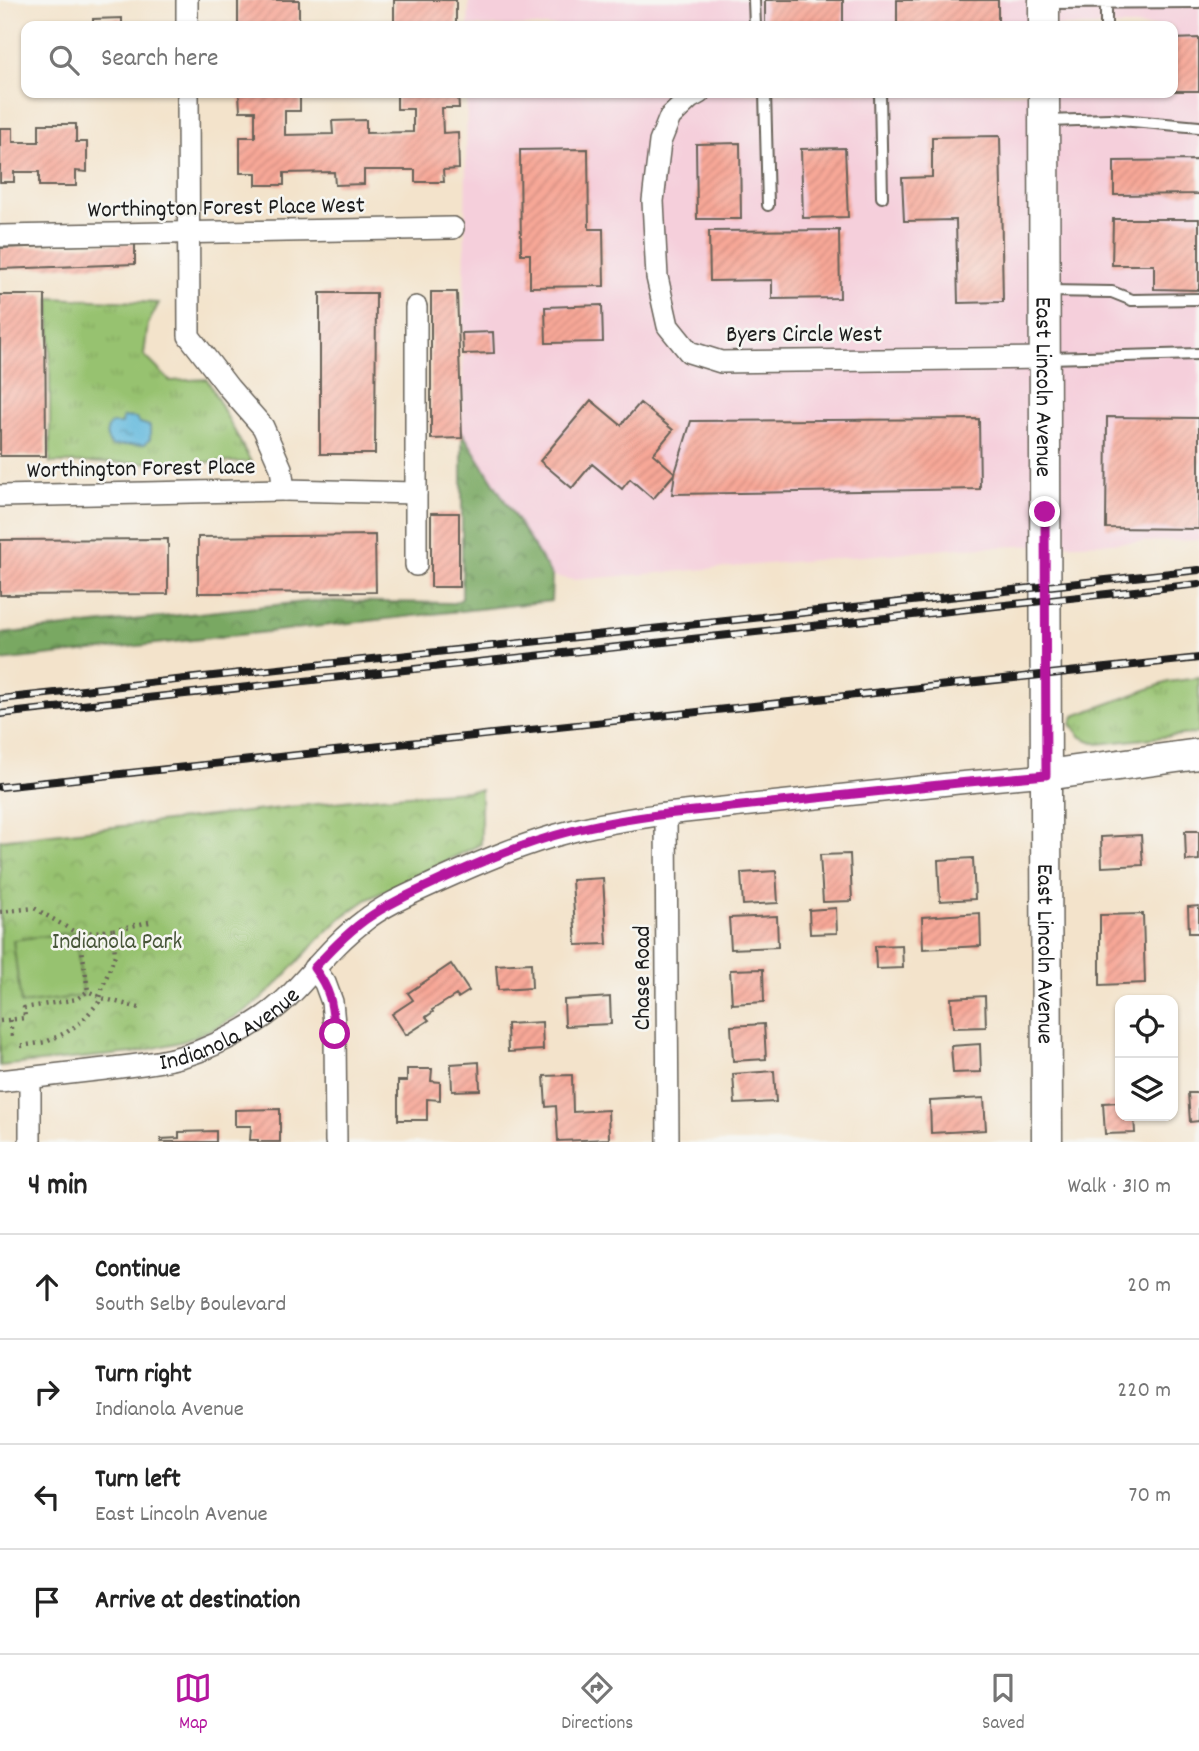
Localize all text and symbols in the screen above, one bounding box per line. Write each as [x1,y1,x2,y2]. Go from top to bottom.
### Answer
search box [21,21,1178,98]
icon: search [45,41,83,79]
text: Search here [101,41,219,78]
street label: Worthington Forest Place West [87,190,365,228]
street label: East Lincoln Avenue [1025,297,1059,477]
street label: Byers Circle West [726,319,882,353]
street label: Worthington Forest Place [26,451,256,489]
route end [1029,496,1060,527]
street label: East Lincoln Avenue [1026,864,1061,1044]
street label: Chase Road [627,925,661,1031]
park label: Indianola Park [52,926,182,960]
street label: Indianola Avenue [156,980,309,1081]
map controls [1115,995,1178,1121]
button: locate [1115,995,1178,1058]
route start [319,1018,350,1049]
button: layers [1115,1058,1178,1121]
text: 4 min [28,1166,87,1209]
text: Walk · 310 m [1067,1171,1171,1204]
text: Continue [95,1252,180,1289]
icon: ahead [28,1268,66,1306]
text: 20 m [1127,1270,1171,1303]
text: South Selby Boulevard [95,1289,286,1322]
text: Turn right [95,1357,192,1394]
icon: right [28,1373,66,1411]
text: 220 m [1117,1375,1171,1408]
text: Indianola Avenue [95,1394,244,1427]
text: Turn left [95,1462,181,1499]
icon: left [28,1478,66,1516]
text: 70 m [1129,1480,1171,1513]
text: East Lincoln Avenue [95,1499,268,1532]
icon: arrive [28,1583,66,1621]
text: Arrive at destination [95,1583,300,1620]
tab: Map [174,1669,212,1738]
tab: Directions [561,1669,633,1738]
tab: Saved [982,1669,1025,1738]

